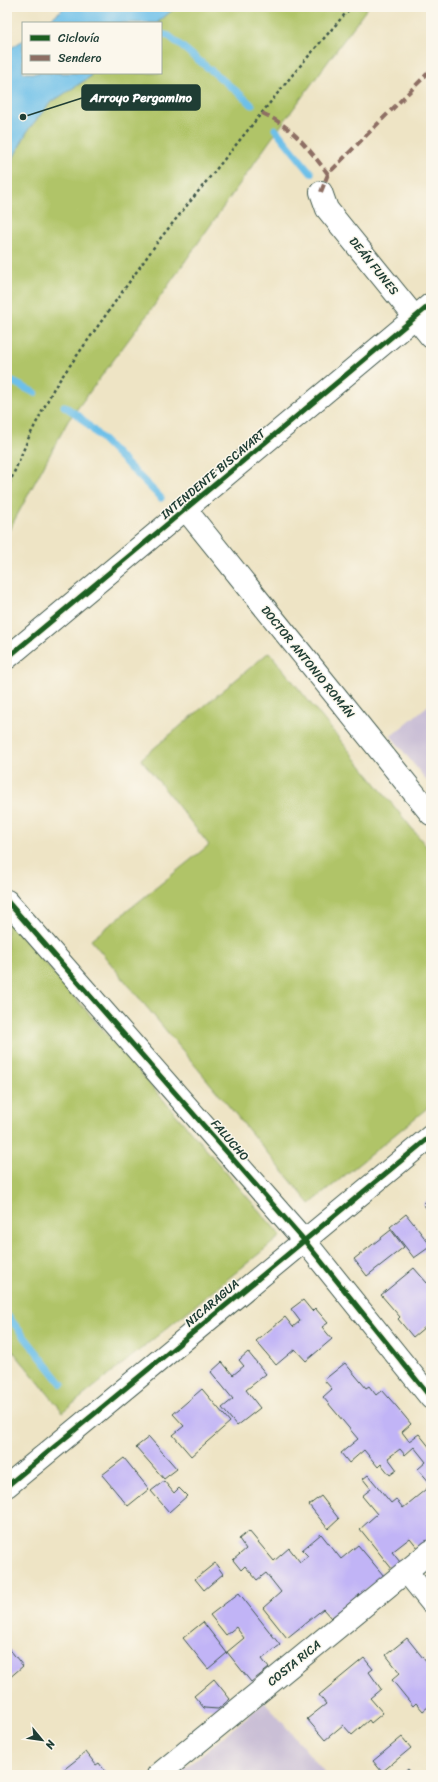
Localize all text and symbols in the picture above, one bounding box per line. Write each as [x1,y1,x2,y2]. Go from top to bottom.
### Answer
legend [22,22,162,74]
text: Ciclovía [58,27,99,49]
text: Sendero [58,47,102,69]
callout: Arroyo Pergamino [82,85,200,110]
text: Arroyo Pergamino [89,86,193,109]
street label: DEÁN FUNES [343,232,405,301]
street label: INTENDENTE BISCAYART [155,422,271,526]
street label: DOCTOR ANTONIO ROMÁN [255,601,361,724]
street label: FALUCHO [205,1114,255,1166]
street label: NICARAGUA [180,1273,244,1333]
street label: COSTA RICA [262,1634,326,1692]
north arrow [22,1720,62,1760]
text: N [40,1736,61,1753]

